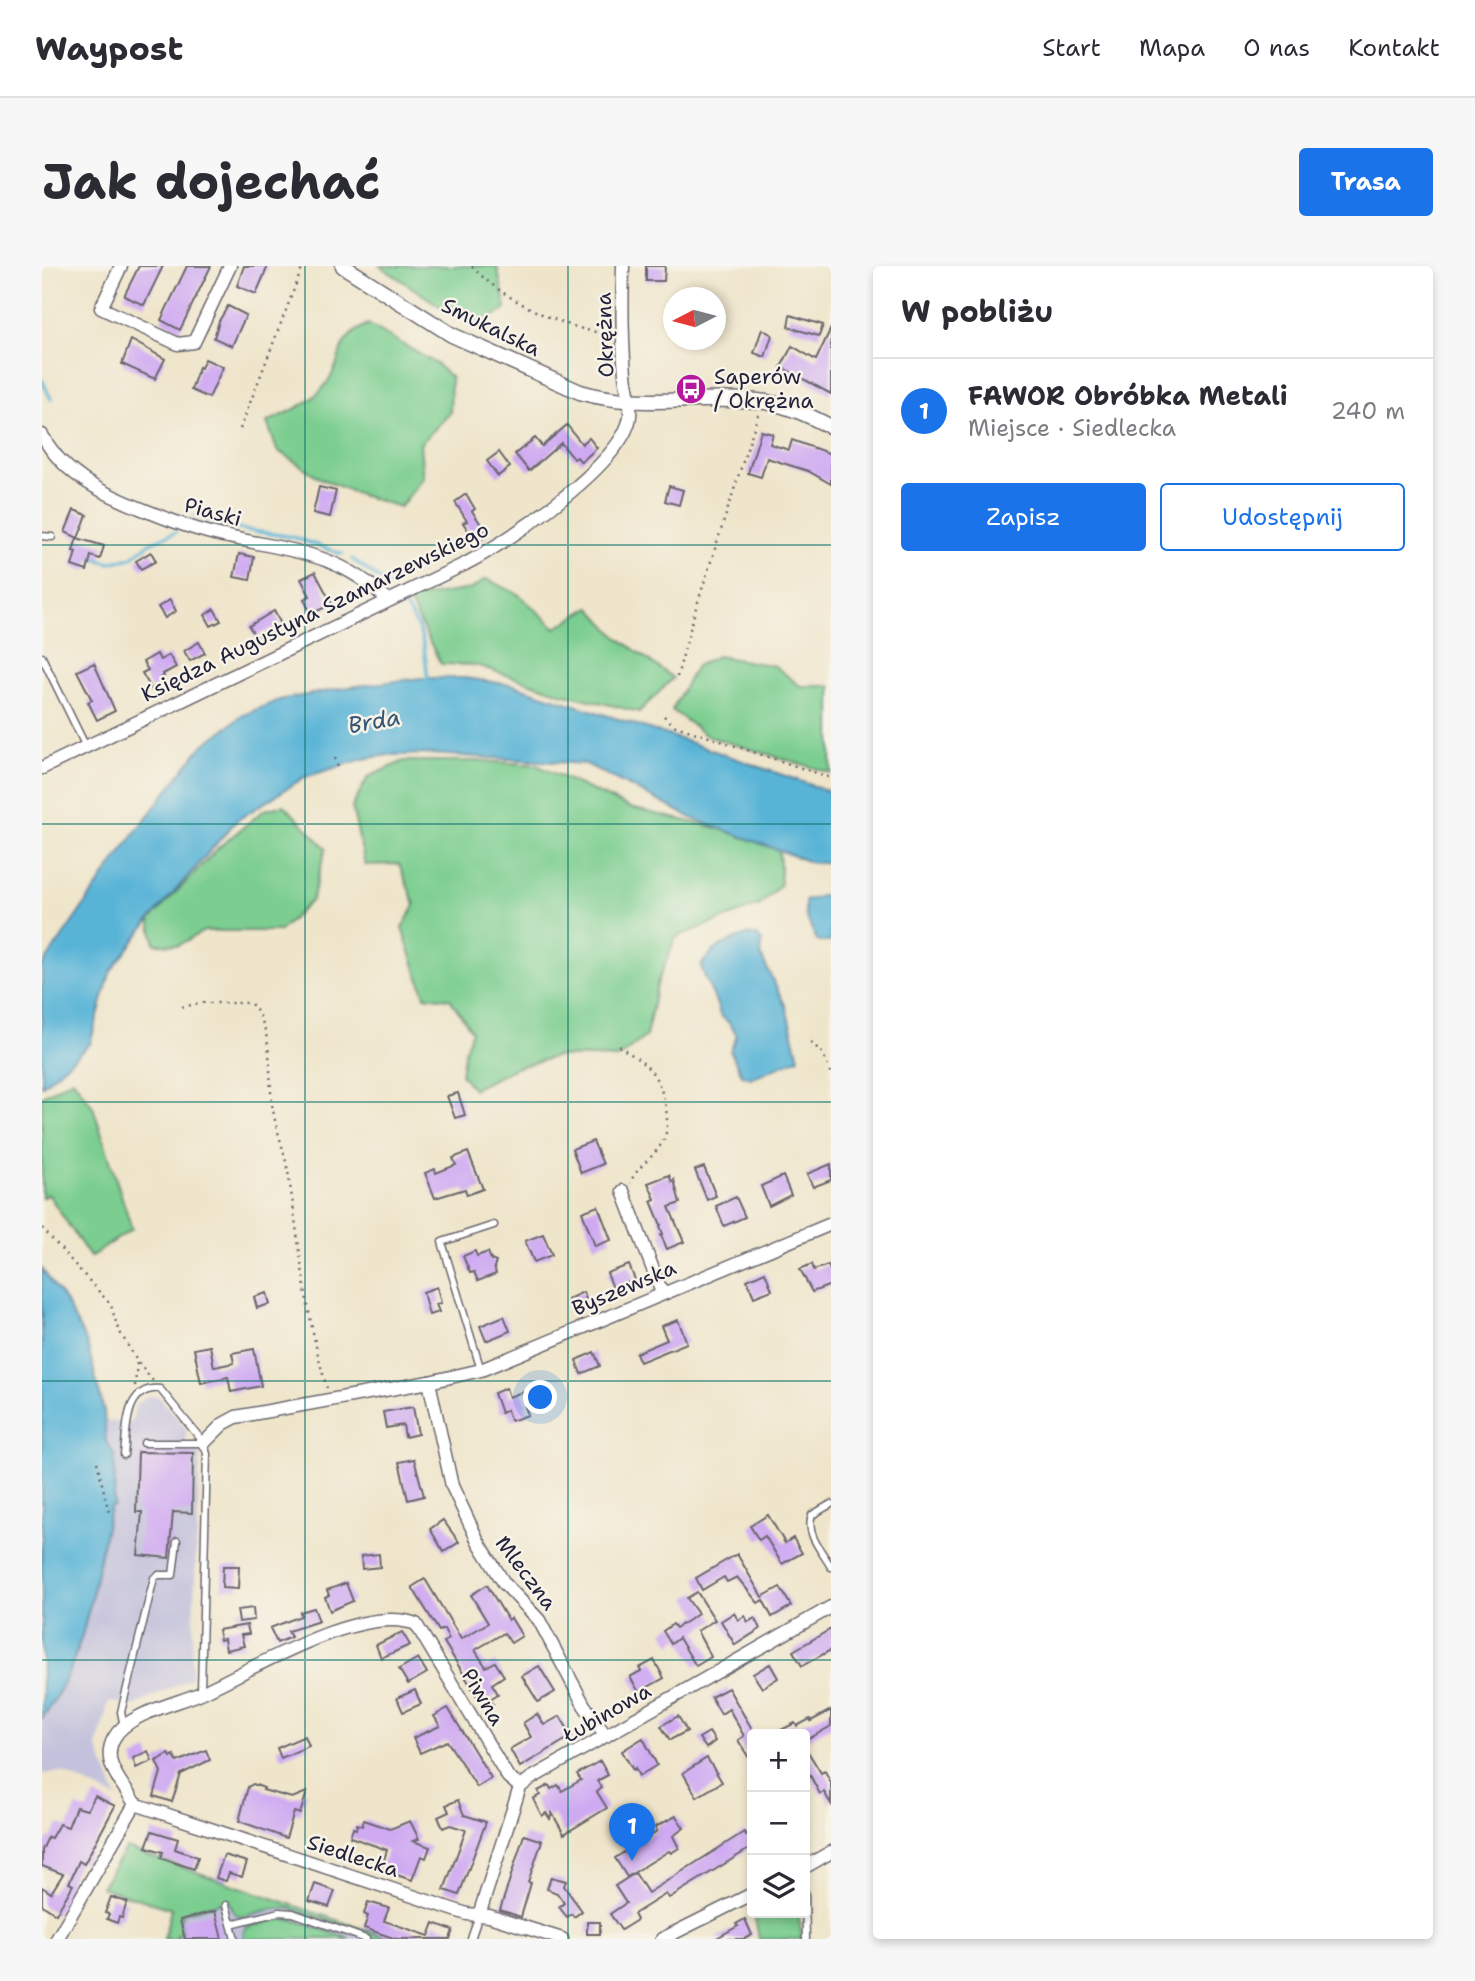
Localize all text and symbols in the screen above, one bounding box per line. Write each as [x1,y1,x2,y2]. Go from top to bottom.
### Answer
text: Waypost [35,26,183,71]
text: Start [1042,32,1101,64]
text: Mapa [1139,32,1205,64]
text: O nas [1243,32,1310,64]
text: Kontakt [1348,32,1440,64]
button: Trasa [1299,148,1433,216]
text: Jak dojechać [42,149,381,215]
north arrow [663,287,726,350]
street label: Smukalska [437,291,545,363]
text: W pobliżu [901,291,1053,332]
street label: Okrężna [590,292,620,378]
place label: Saperów / Okrężna [714,363,814,415]
bus stop icon: Saperów / Okrężna [674,372,708,406]
text: FAWOR Obróbka Metali [968,378,1288,413]
text: 1 [919,396,929,426]
text: 240 m [1331,396,1405,426]
text: Miejsce · Siedlecka [968,413,1176,443]
button: Zapisz [901,483,1146,551]
button: Udostępnij [1160,483,1405,551]
street label: Piaski [181,491,245,533]
street label: Księdza Augustyna Szamarzewskiego [136,515,494,709]
water label: Brda [345,702,403,740]
street label: Byszewska [568,1254,680,1322]
your location [523,1380,557,1414]
street label: Mleczna [489,1530,563,1616]
street label: Piwna [455,1663,511,1731]
street label: Łubinowa [557,1677,656,1750]
map controls [747,1729,810,1918]
button: + [747,1729,810,1792]
button: − [747,1792,810,1855]
pin: 1 [609,1803,655,1861]
street label: Siedlecka [304,1828,402,1884]
button: layers [747,1855,810,1918]

